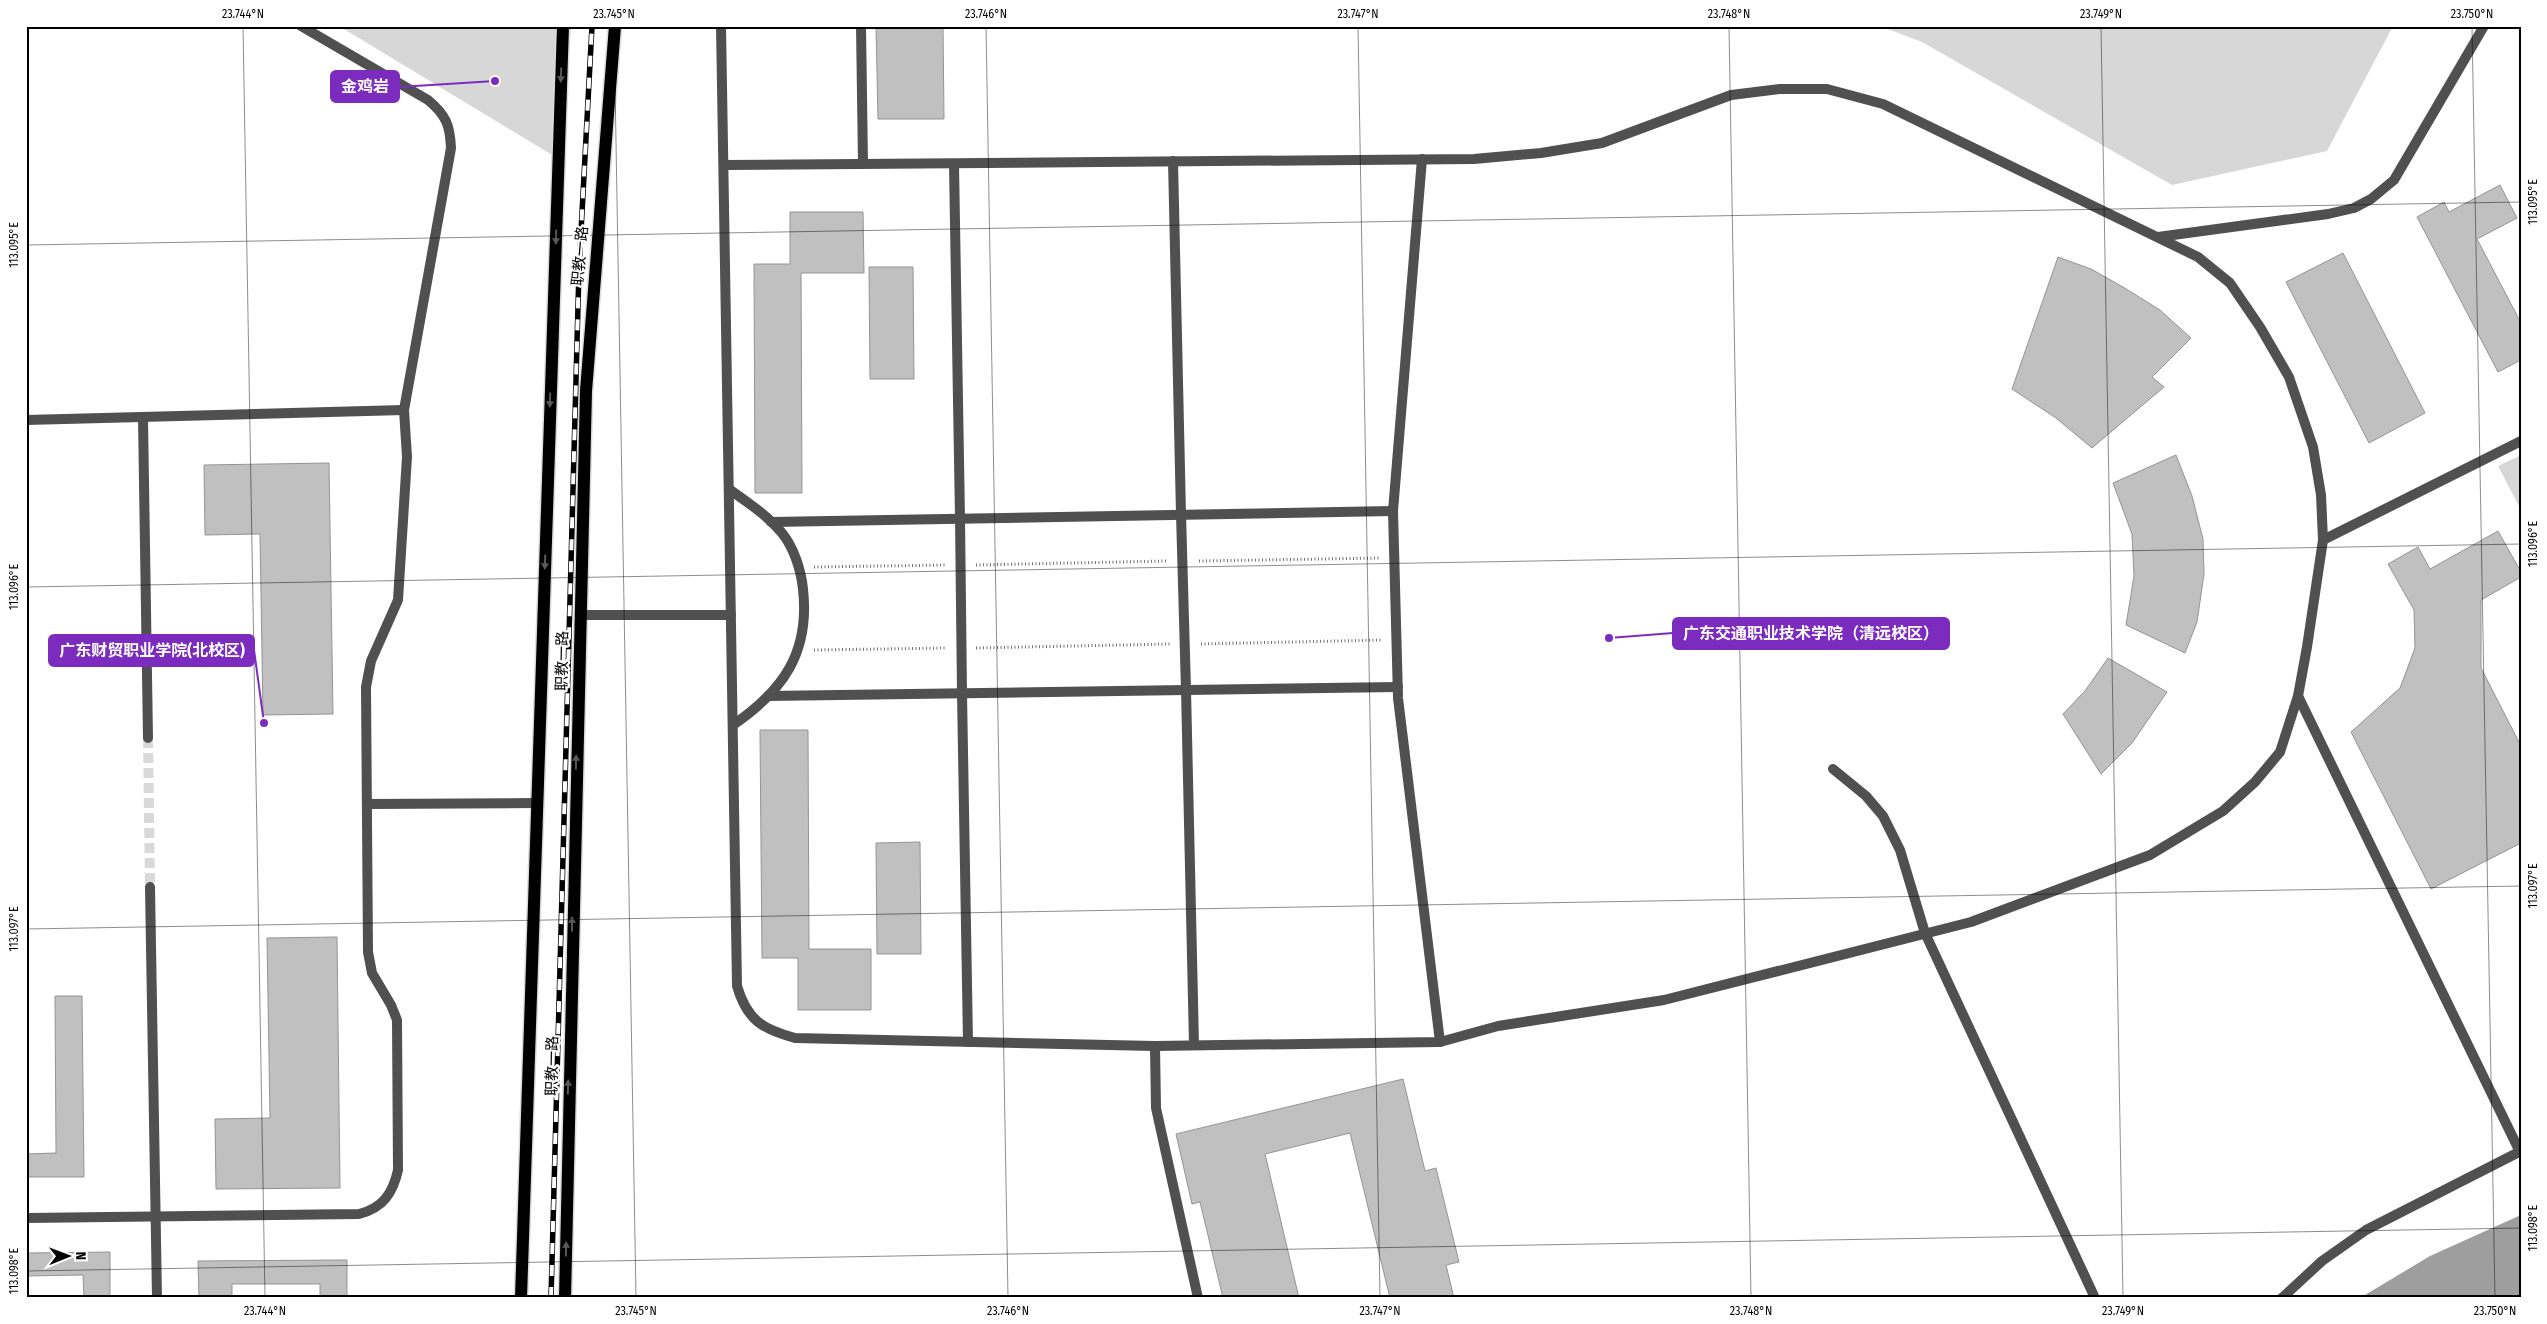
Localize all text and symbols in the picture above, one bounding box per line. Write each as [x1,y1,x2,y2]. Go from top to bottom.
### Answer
text: 23.744°N [222,7,264,21]
text: 23.745°N [593,7,635,21]
text: 23.746°N [965,7,1007,21]
text: 23.747°N [1337,7,1379,21]
text: 23.748°N [1708,7,1750,21]
text: 23.749°N [2080,7,2122,21]
text: 23.750°N [2451,7,2493,21]
one-way arrow [557,67,565,83]
callout: 金鸡岩 [331,71,399,102]
text: 金鸡岩 [341,77,389,96]
text: 113.095°E [2526,179,2540,225]
text: 113.095°E [7,222,21,268]
street label: 职教一路 [568,225,592,287]
one-way arrow [551,230,559,246]
one-way arrow [546,392,554,408]
text: 113.096°E [2526,521,2540,567]
one-way arrow [541,554,549,570]
text: 113.096°E [7,564,21,610]
callout: 广东交通职业技术学院（清远校区） [1673,618,1949,649]
text: 广东交通职业技术学院（清远校区） [1683,624,1939,643]
street label: 职教一路 [552,631,572,691]
callout: 广东财贸职业学院(北校区) [49,635,254,666]
text: 广东财贸职业学院(北校区) [59,641,245,660]
one-way arrow [572,753,580,769]
text: 113.097°E [2526,863,2540,909]
text: 113.097°E [7,906,21,952]
one-way arrow [568,916,576,932]
street label: 职教一路 [542,1036,562,1096]
one-way arrow [564,1078,572,1094]
text: 113.098°E [2526,1205,2540,1251]
north arrow [42,1232,92,1282]
one-way arrow [562,1241,570,1257]
text: 113.098°E [7,1248,21,1294]
text: N [72,1251,89,1260]
text: 23.744°N [244,1304,286,1318]
text: 23.745°N [615,1304,657,1318]
text: 23.746°N [987,1304,1029,1318]
text: 23.747°N [1359,1304,1401,1318]
text: 23.748°N [1730,1304,1772,1318]
text: 23.749°N [2102,1304,2144,1318]
text: 23.750°N [2474,1304,2516,1318]

